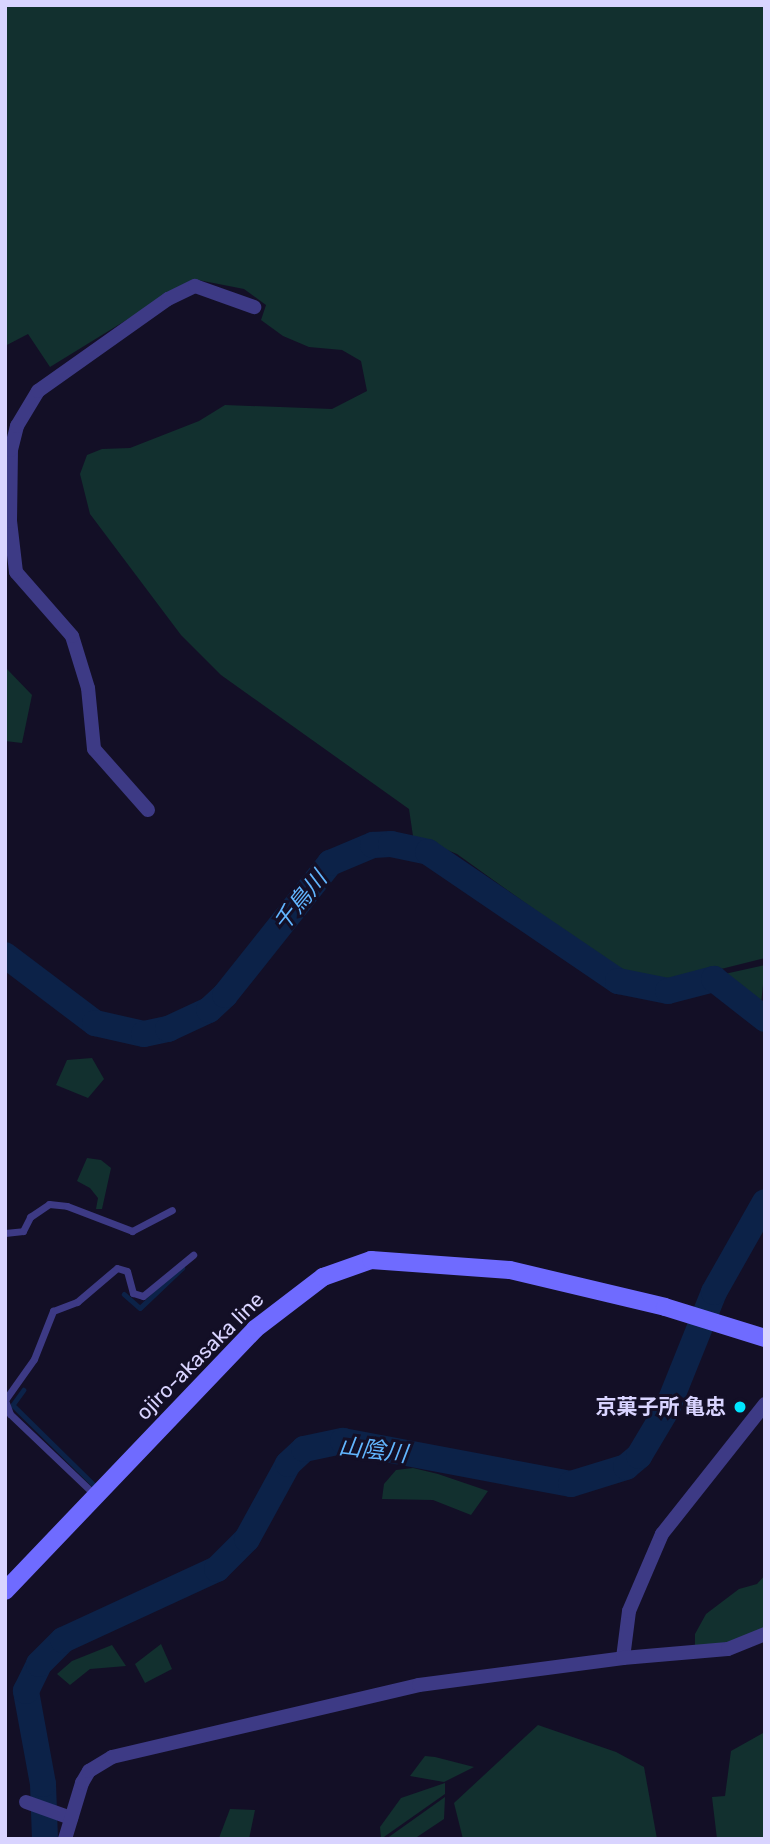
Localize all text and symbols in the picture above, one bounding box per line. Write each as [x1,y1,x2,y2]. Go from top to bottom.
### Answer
water label: 千鳥川 [268,866,332,936]
street label: ojiro-akasaka line [131,1287,269,1425]
place label: 京菓子所 亀忠 [596,1394,726,1420]
marker: 京菓子所 亀忠 [732,1399,748,1415]
water label: 山陰川 [337,1432,409,1468]

